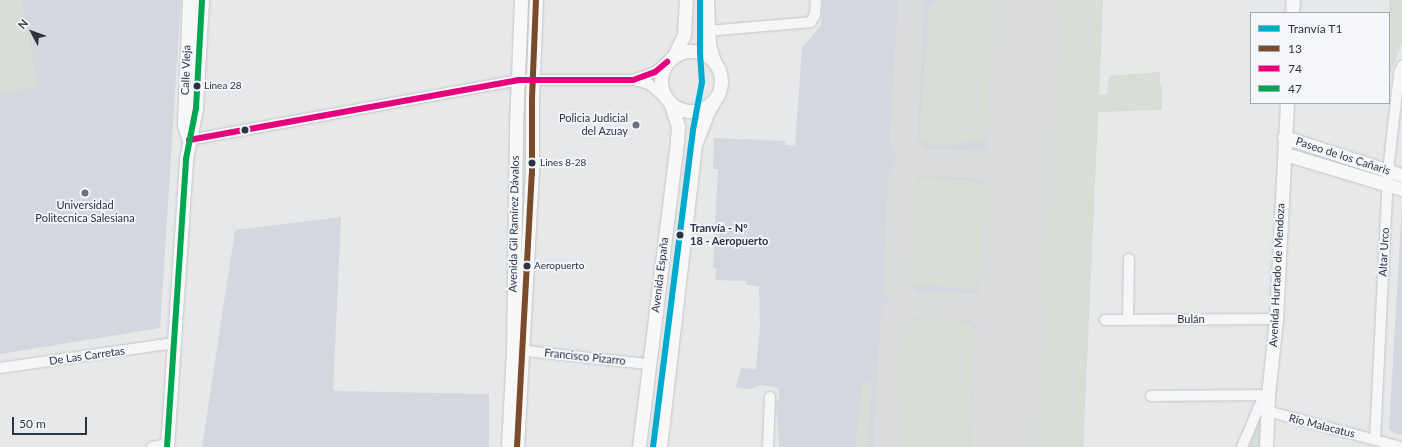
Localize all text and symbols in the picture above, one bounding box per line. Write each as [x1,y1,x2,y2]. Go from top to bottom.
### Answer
north arrow [12,12,52,52]
legend [1250,12,1390,104]
text: N [15,16,30,31]
text: Tranvía T1 [1288,21,1342,36]
text: 13 [1288,41,1302,56]
street label: Calle Vieja [179,44,193,96]
text: 74 [1288,61,1302,76]
place label: Linea 28 [204,80,242,92]
marker: Linea 28 [192,81,202,91]
text: 47 [1288,81,1302,96]
place label: Policia Judicial del Azuay [559,112,628,138]
marker: Policia Judicial del Azuay [631,120,641,130]
unlabelled marker [240,125,250,135]
street label: Paseo de los Cañaris [1294,134,1392,178]
street label: Avenida Gil Ramírez Dávalos [506,155,522,293]
place label: Lines 8-28 [540,157,586,169]
marker: Lines 8-28 [527,158,537,168]
marker: Universidad Politecnica Salesiana [80,188,90,198]
place label: Universidad Politecnica Salesiana [35,199,135,225]
street label: Avenida Hurtado de Mendoza [1267,203,1287,347]
place label: Tranvía - Nº 18 - Aeropuerto [690,222,769,248]
street label: Altar Urco [1376,227,1392,277]
marker: Tranvía - Nº 18 - Aeropuerto [673,228,687,242]
street label: Avenida España [649,237,671,313]
place label: Aeropuerto [534,260,584,272]
marker: Aeropuerto [522,261,532,271]
street label: Bulán [1177,312,1205,326]
street label: De Las Carretas [48,344,126,368]
street label: Francisco Pizarro [544,346,626,368]
scale bar [14,409,89,435]
street label: Río Malacatus [1288,411,1356,441]
text: 50 m [19,416,46,431]

